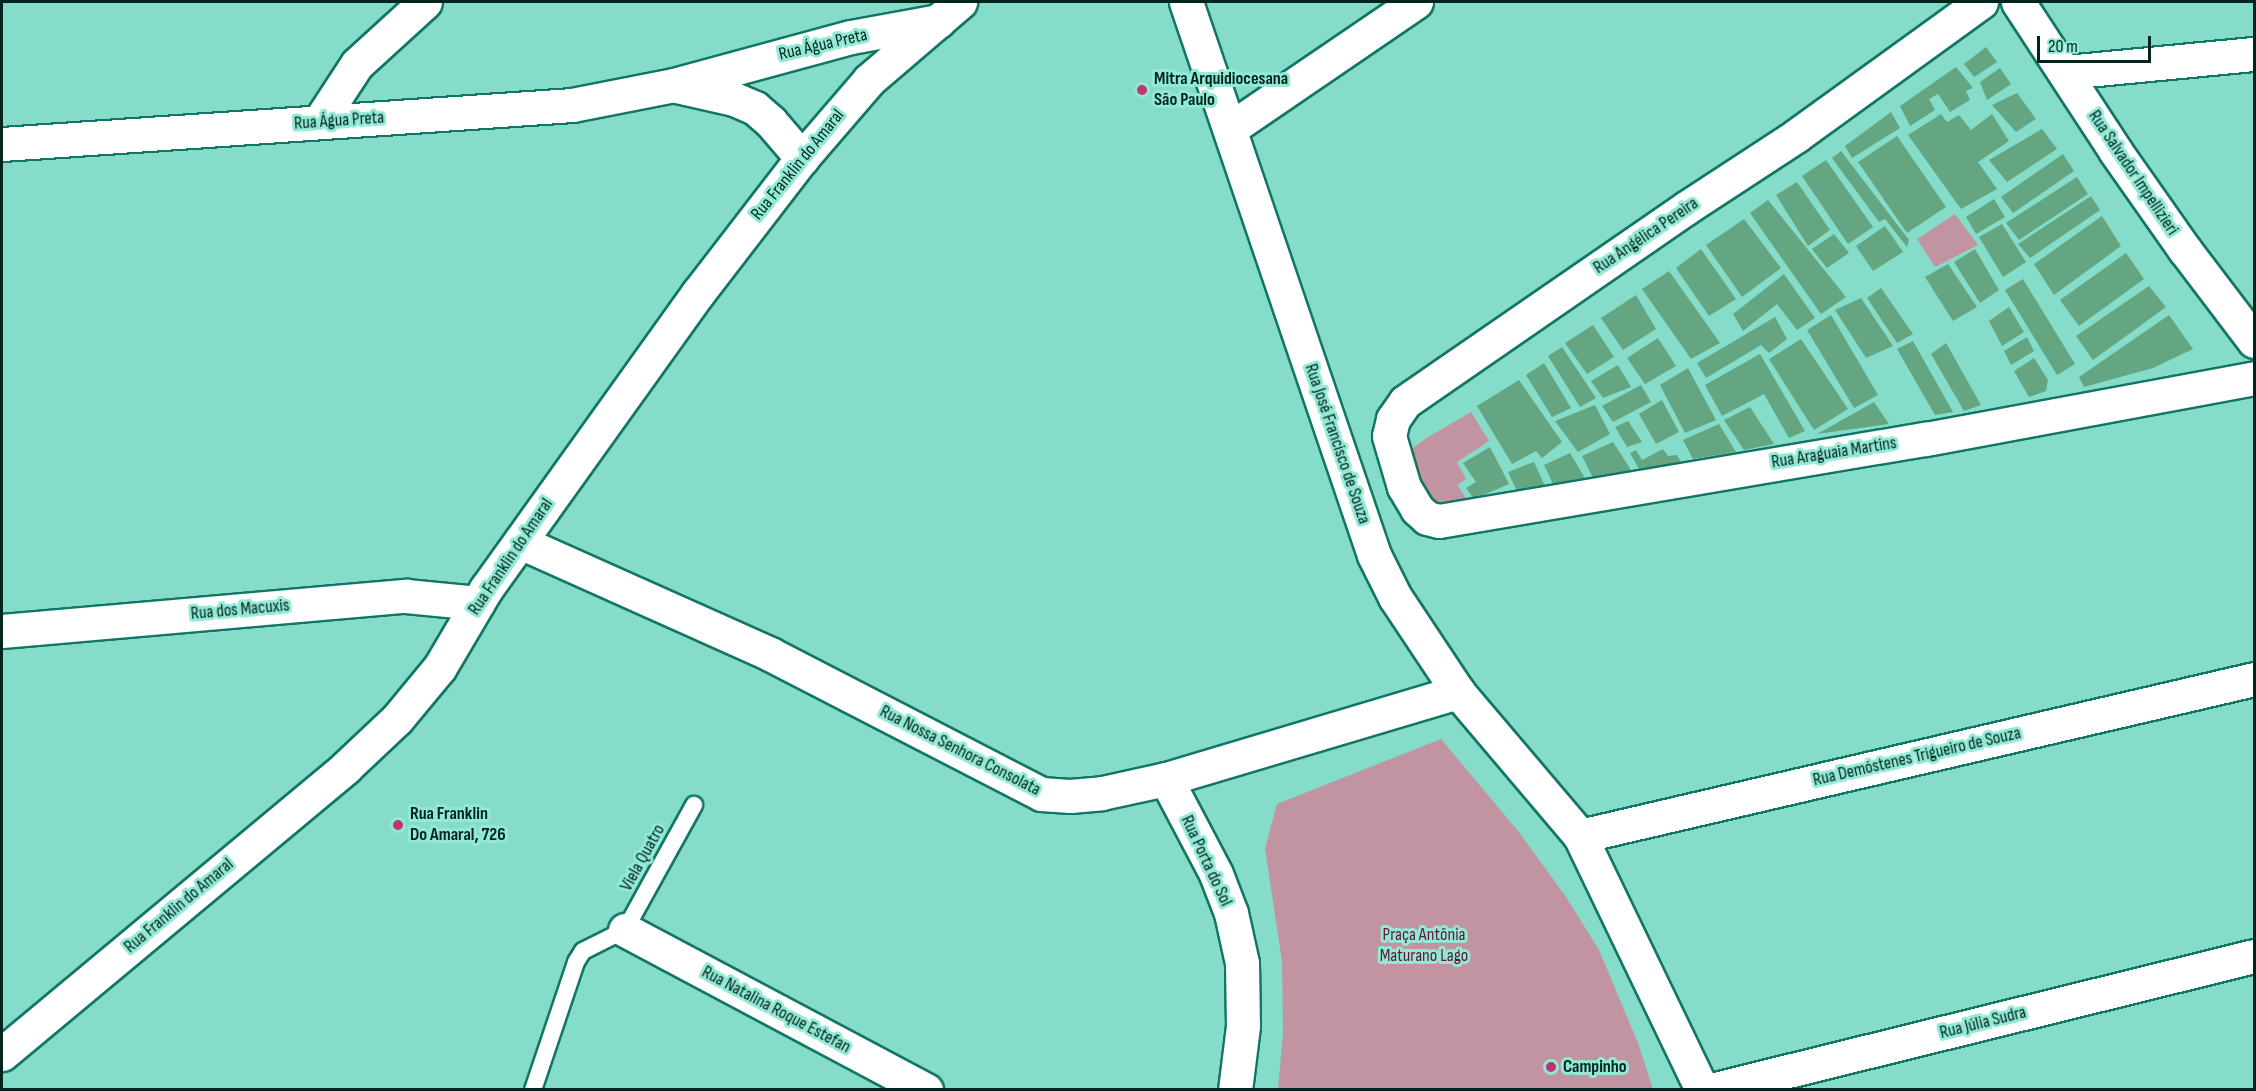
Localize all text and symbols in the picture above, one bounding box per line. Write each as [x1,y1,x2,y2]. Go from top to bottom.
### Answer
street label: Rua Água Preta [777,24,869,66]
scale bar [2040,24,2154,62]
text: 20 m [2048,36,2078,57]
place label: Mitra Arquidiocesana São Paulo [1154,69,1288,112]
marker: Mitra Arquidiocesana São Paulo [1135,83,1149,97]
street label: Rua Franklin do Amaral [747,105,849,225]
street label: Rua Salvador Impellizieri [2083,106,2183,240]
street label: Rua Água Preta [293,107,385,135]
street label: Rua Angélica Pereira [1590,193,1702,279]
street label: Rua José Francisco de Souza [1299,361,1375,527]
street label: Rua Araguaia Martins [1770,432,1898,474]
street label: Rua Franklin do Amaral [464,495,558,619]
street label: Rua dos Macuxis [190,595,290,625]
street label: Rua Nossa Senhora Consolata [876,701,1044,801]
street label: Rua Demóstenes Trigueiro de Souza [1811,723,2023,791]
place label: Rua Franklin Do Amaral, 726 [410,804,506,846]
street label: Rua Porta do Sol [1176,812,1236,910]
marker: Rua Franklin Do Amaral, 726 [391,818,405,832]
street label: Viela Quatro [616,821,670,895]
street label: Rua Franklin do Amaral [120,854,238,958]
park label: Praça Antônia Maturano Lago [1380,925,1468,968]
street label: Rua Natalina Roque Estefan [698,962,854,1058]
street label: Rua Júlia Sudra [1938,1002,2028,1044]
place label: Campinho [1563,1056,1627,1078]
marker: Campinho [1544,1060,1558,1074]

